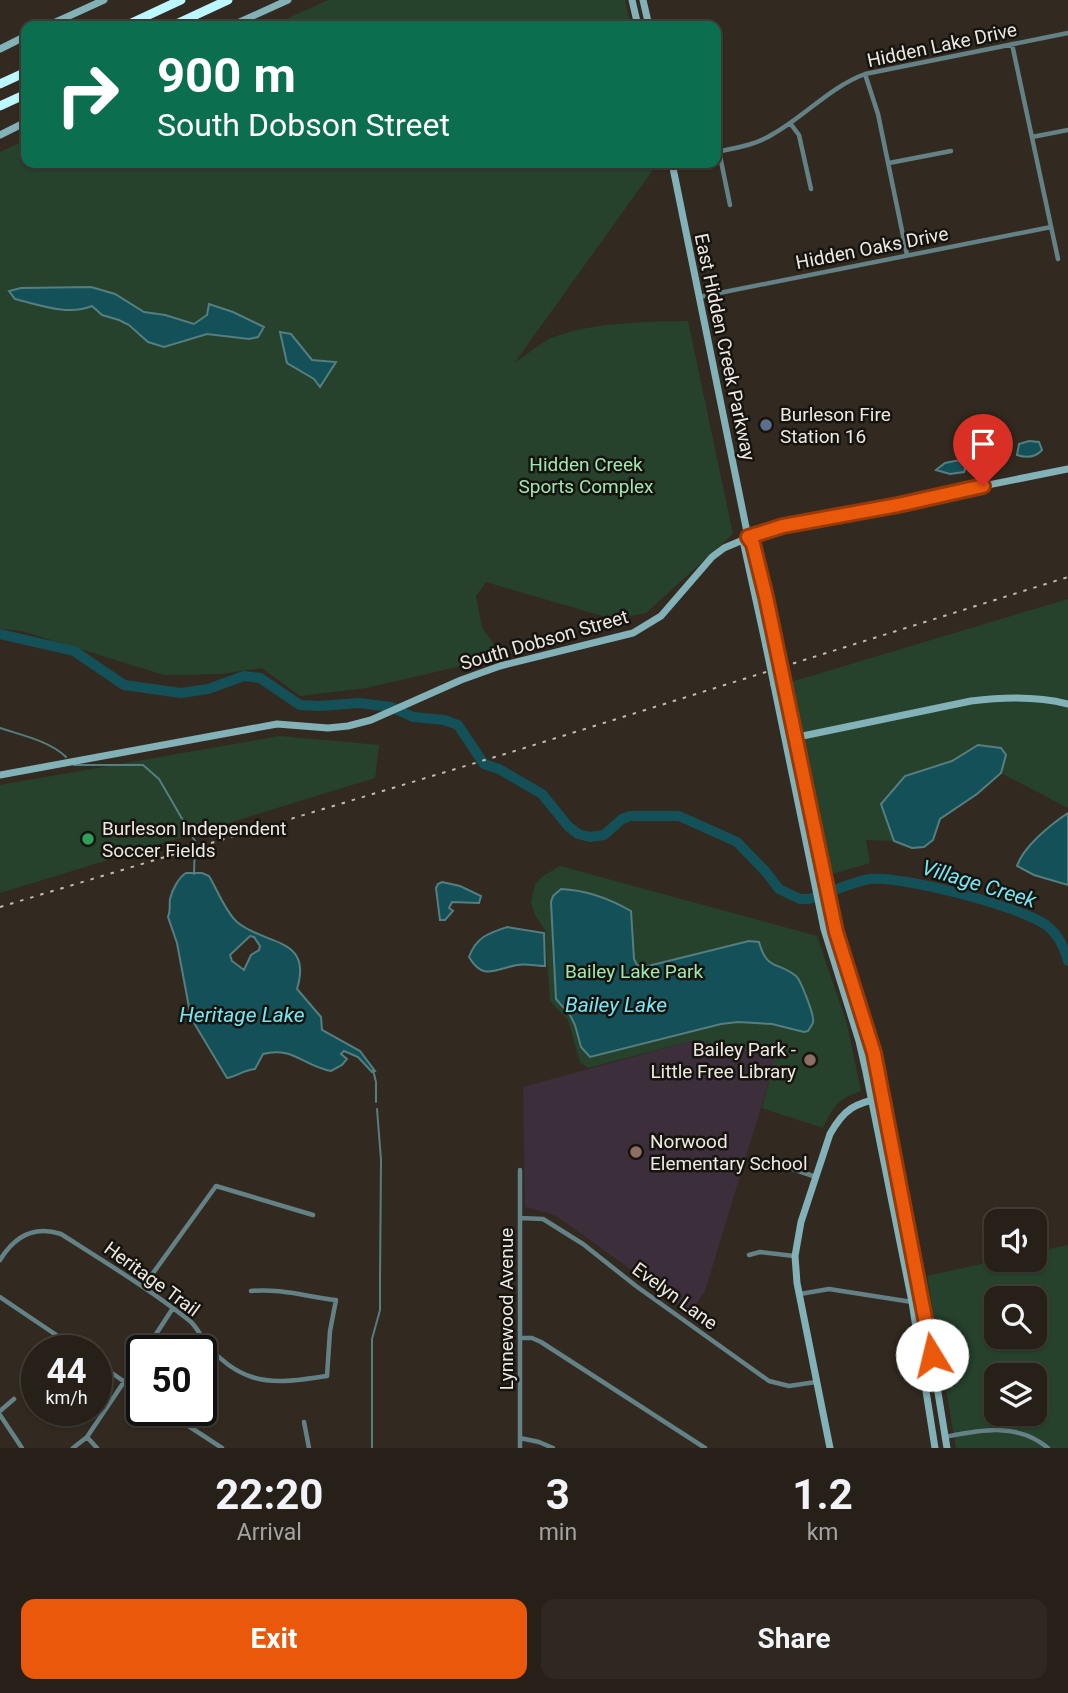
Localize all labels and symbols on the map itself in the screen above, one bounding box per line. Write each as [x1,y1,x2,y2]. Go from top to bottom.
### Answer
street label: Hidden Lake Drive [865,18,1019,72]
street label: Hidden Oaks Drive [794,222,950,274]
street label: East Hidden Creek Parkway [690,231,760,463]
place label: Burleson Fire Station 16 [780,403,891,448]
pin [953,414,1013,486]
marker: Burleson Fire Station 16 [758,417,774,433]
park label: Hidden Creek Sports Complex [518,453,654,498]
street label: South Dobson Street [457,605,631,675]
place label: Burleson Independent Soccer Fields [102,817,286,862]
marker: Burleson Independent Soccer Fields [80,831,96,847]
water label: Village Creek [919,855,1040,913]
park label: Bailey Lake Park [565,960,703,983]
water label: Bailey Lake [565,993,667,1017]
water label: Heritage Lake [179,1003,305,1027]
place label: Bailey Park - Little Free Library [650,1038,796,1083]
marker: Bailey Park - Little Free Library [802,1052,818,1068]
place label: Norwood Elementary School [650,1130,808,1175]
marker: Norwood Elementary School [628,1144,644,1160]
street label: Lynnewood Avenue [495,1228,518,1390]
street label: Heritage Trail [100,1237,204,1321]
street label: Evelyn Lane [628,1257,722,1335]
position arrow [895,1318,969,1392]
speed limit sign: 50 [126,1335,217,1426]

